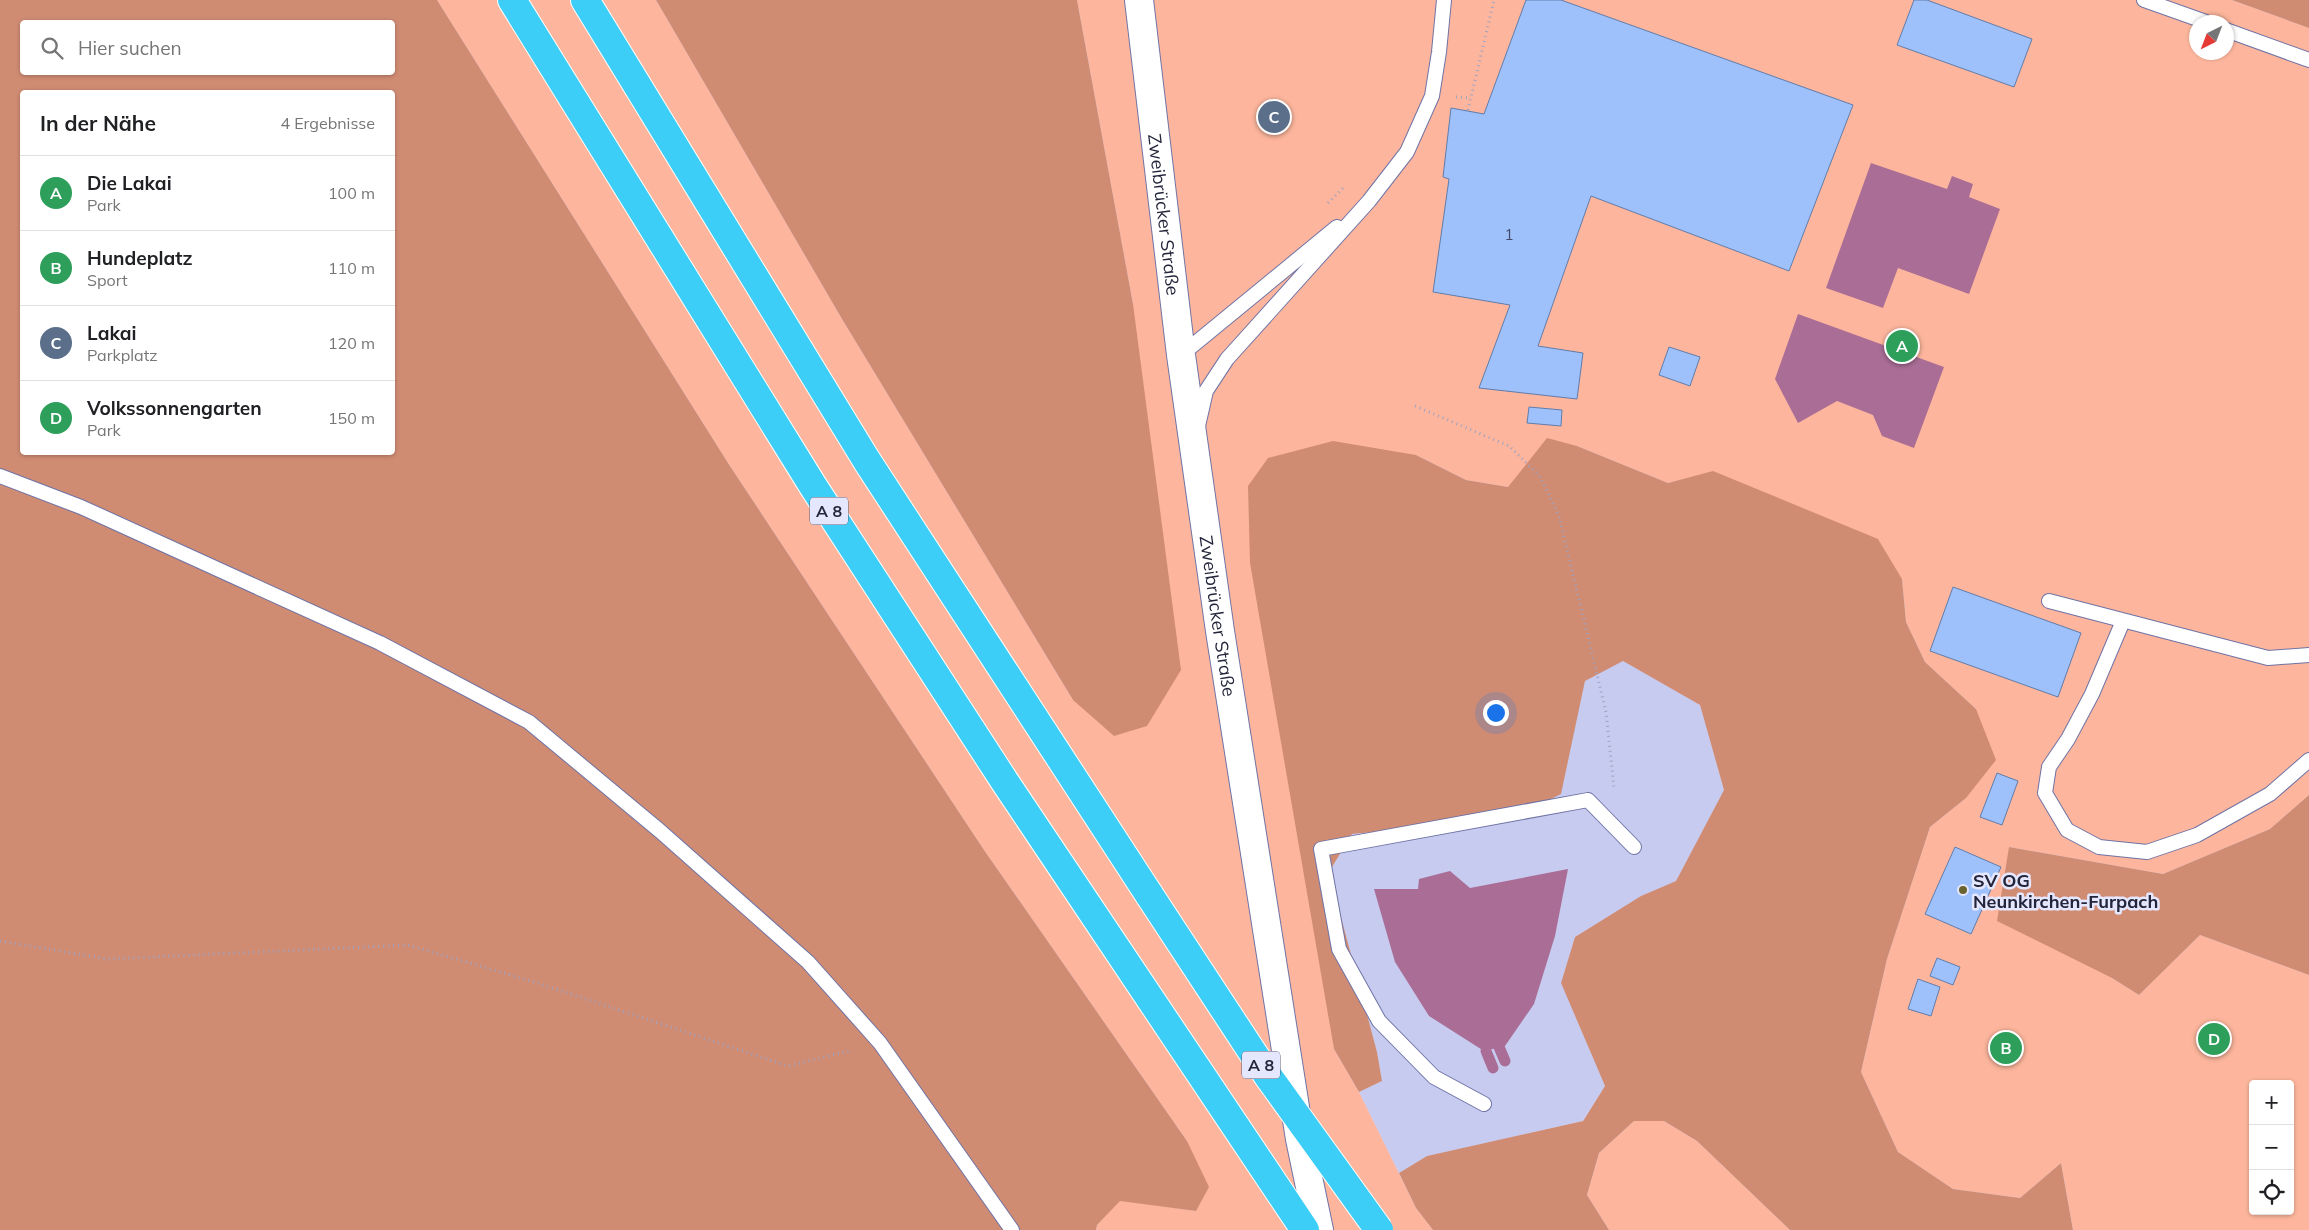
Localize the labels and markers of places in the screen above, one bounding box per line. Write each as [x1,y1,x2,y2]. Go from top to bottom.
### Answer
pin: C [1258,98,1290,136]
pin: A [1886,327,1918,365]
place label: SV OG Neunkirchen-Furpach [1973,869,2158,913]
marker: SV OG Neunkirchen-Furpach [1957,884,1969,896]
pin: D [2198,1020,2230,1058]
pin: B [1990,1029,2022,1067]

